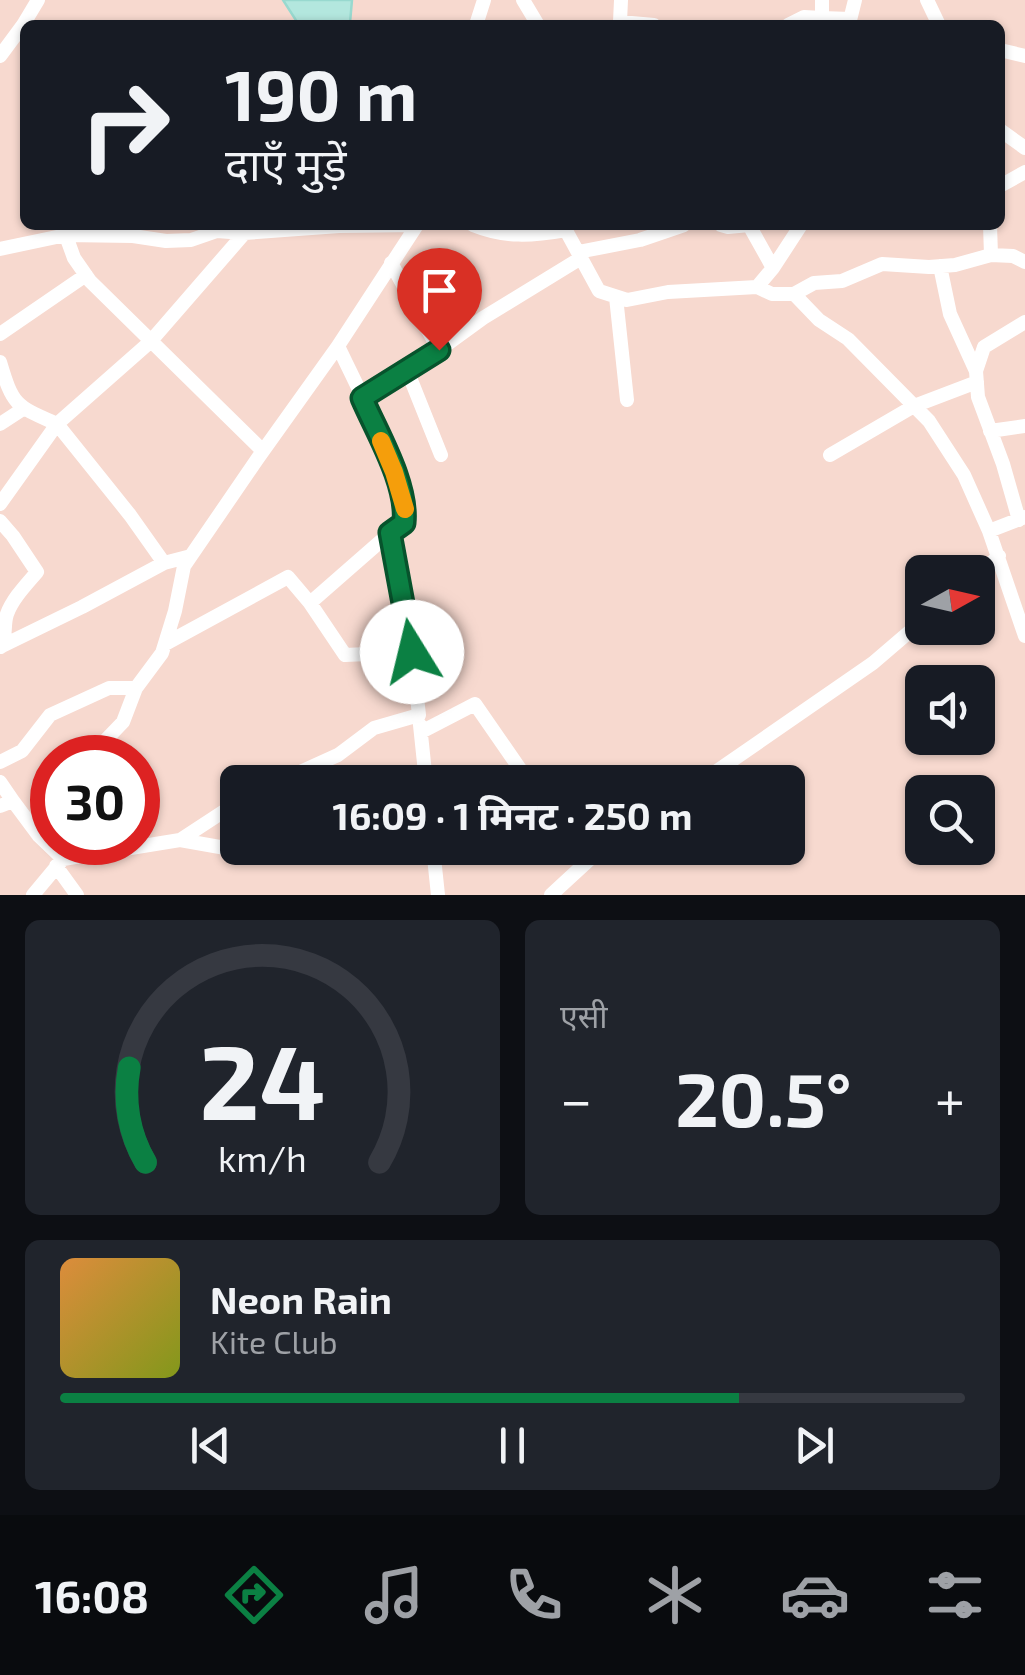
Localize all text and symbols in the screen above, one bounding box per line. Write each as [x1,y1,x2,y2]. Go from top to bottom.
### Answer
text: 190 m [225,51,418,135]
icon: right [60,60,190,190]
text: दाएँ मुड़ें [225,136,346,190]
pin [397,248,482,351]
icon: arrive [412,263,467,318]
north arrow [905,555,995,645]
map controls [905,555,995,865]
position arrow [360,600,464,704]
button: sound [905,665,995,755]
speed limit sign: 30 [30,735,160,865]
button: search [905,775,995,865]
text: 16:09 · 1 मिनट · 250 m [332,792,693,838]
text: एसी [560,996,608,1034]
text: 24 [199,1016,326,1141]
text: 20.5° [675,1052,852,1142]
text: − [560,1065,592,1131]
text: + [935,1065,965,1131]
text: km/h [218,1136,307,1179]
text: Neon Rain [210,1276,392,1322]
text: Kite Club [210,1322,338,1360]
icon: previous [183,1418,238,1473]
icon: pause [485,1418,540,1473]
icon: next [787,1418,842,1473]
icon: directions [219,1560,289,1630]
icon: music [359,1560,429,1630]
icon: phone [499,1560,569,1630]
icon: climate [640,1560,710,1630]
icon: car [780,1560,850,1630]
icon: filters [920,1560,990,1630]
text: 16:08 [35,1568,149,1622]

